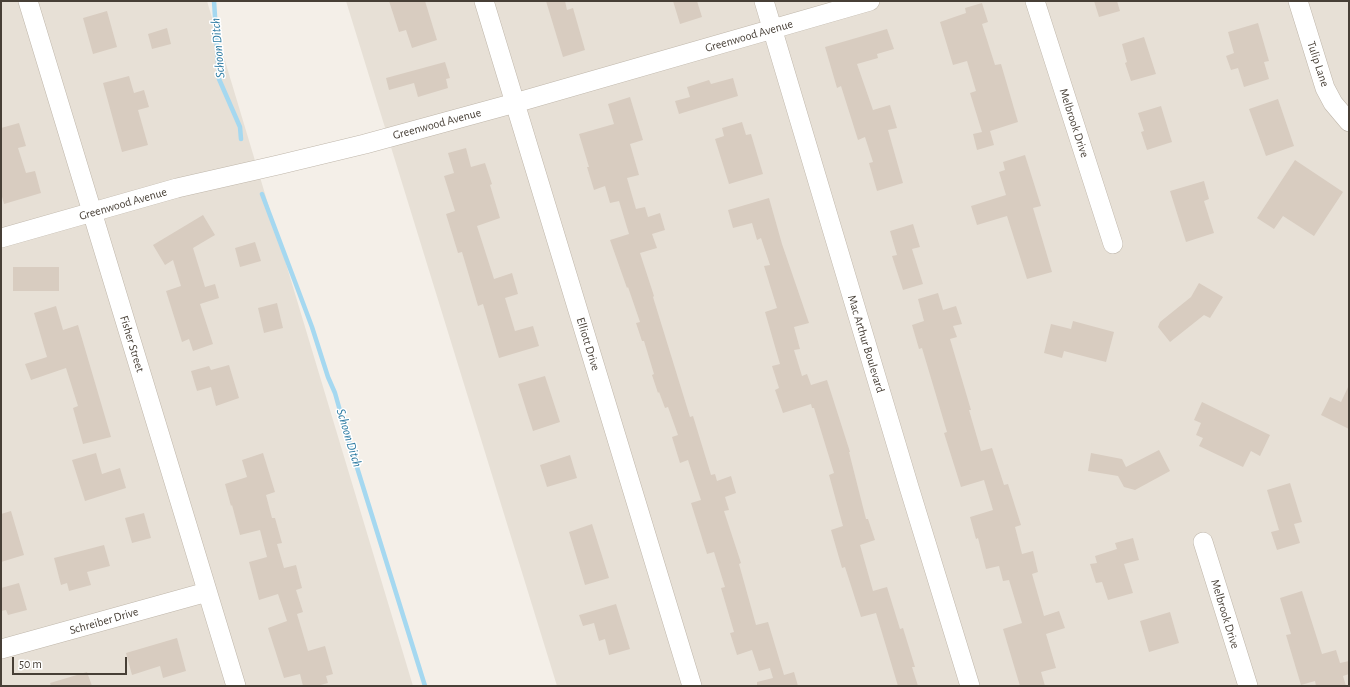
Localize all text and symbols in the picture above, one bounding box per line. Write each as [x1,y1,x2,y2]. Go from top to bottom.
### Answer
water label: Schoon Ditch [208,17,228,79]
street label: Greenwood Avenue [703,17,795,55]
street label: Tulip Lane [1304,39,1332,89]
street label: Melbrook Drive [1056,87,1092,159]
street label: Greenwood Avenue [391,105,483,143]
street label: Greenwood Avenue [77,185,169,223]
street label: Mac Arthur Boulevard [844,293,888,395]
street label: Fisher Street [117,314,147,374]
street label: Elliott Drive [573,316,603,372]
water label: Schoon Ditch [333,407,365,469]
street label: Melbrook Drive [1208,578,1242,650]
street label: Schreiber Drive [68,604,140,638]
scale bar [14,649,129,675]
text: 50 m [19,658,42,670]

